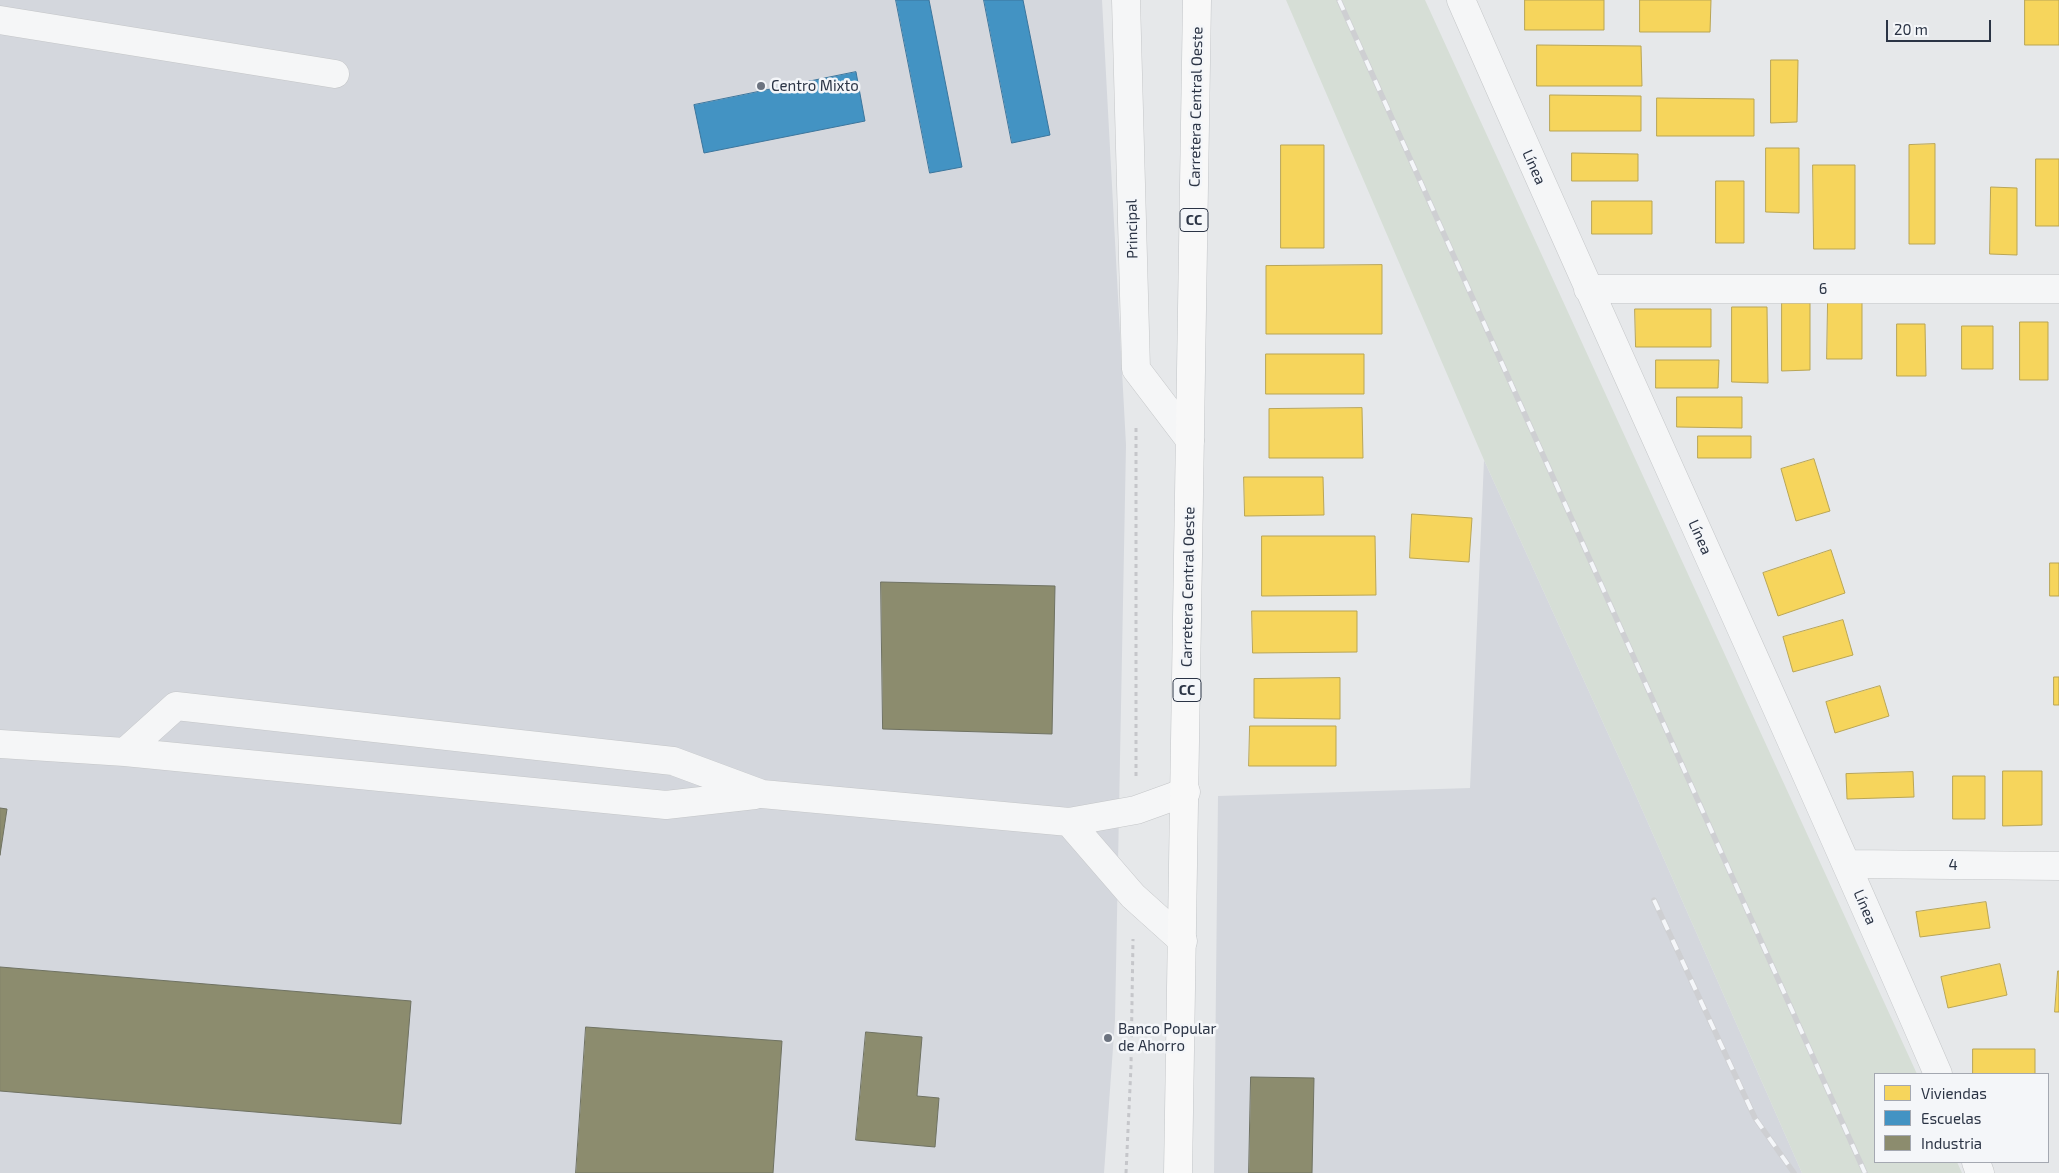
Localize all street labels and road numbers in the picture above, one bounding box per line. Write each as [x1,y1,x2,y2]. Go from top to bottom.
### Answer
street label: Carretera Central Oeste [1186,27,1206,187]
street label: Línea [1518,147,1550,187]
street label: Principal [1122,199,1142,259]
road number: CC [1180,208,1208,232]
street label: 6 [1819,280,1827,298]
street label: Carretera Central Oeste [1178,507,1198,667]
street label: Línea [1684,517,1716,557]
road number: CC [1173,678,1201,702]
street label: 4 [1948,856,1958,874]
street label: Línea [1850,887,1880,927]

